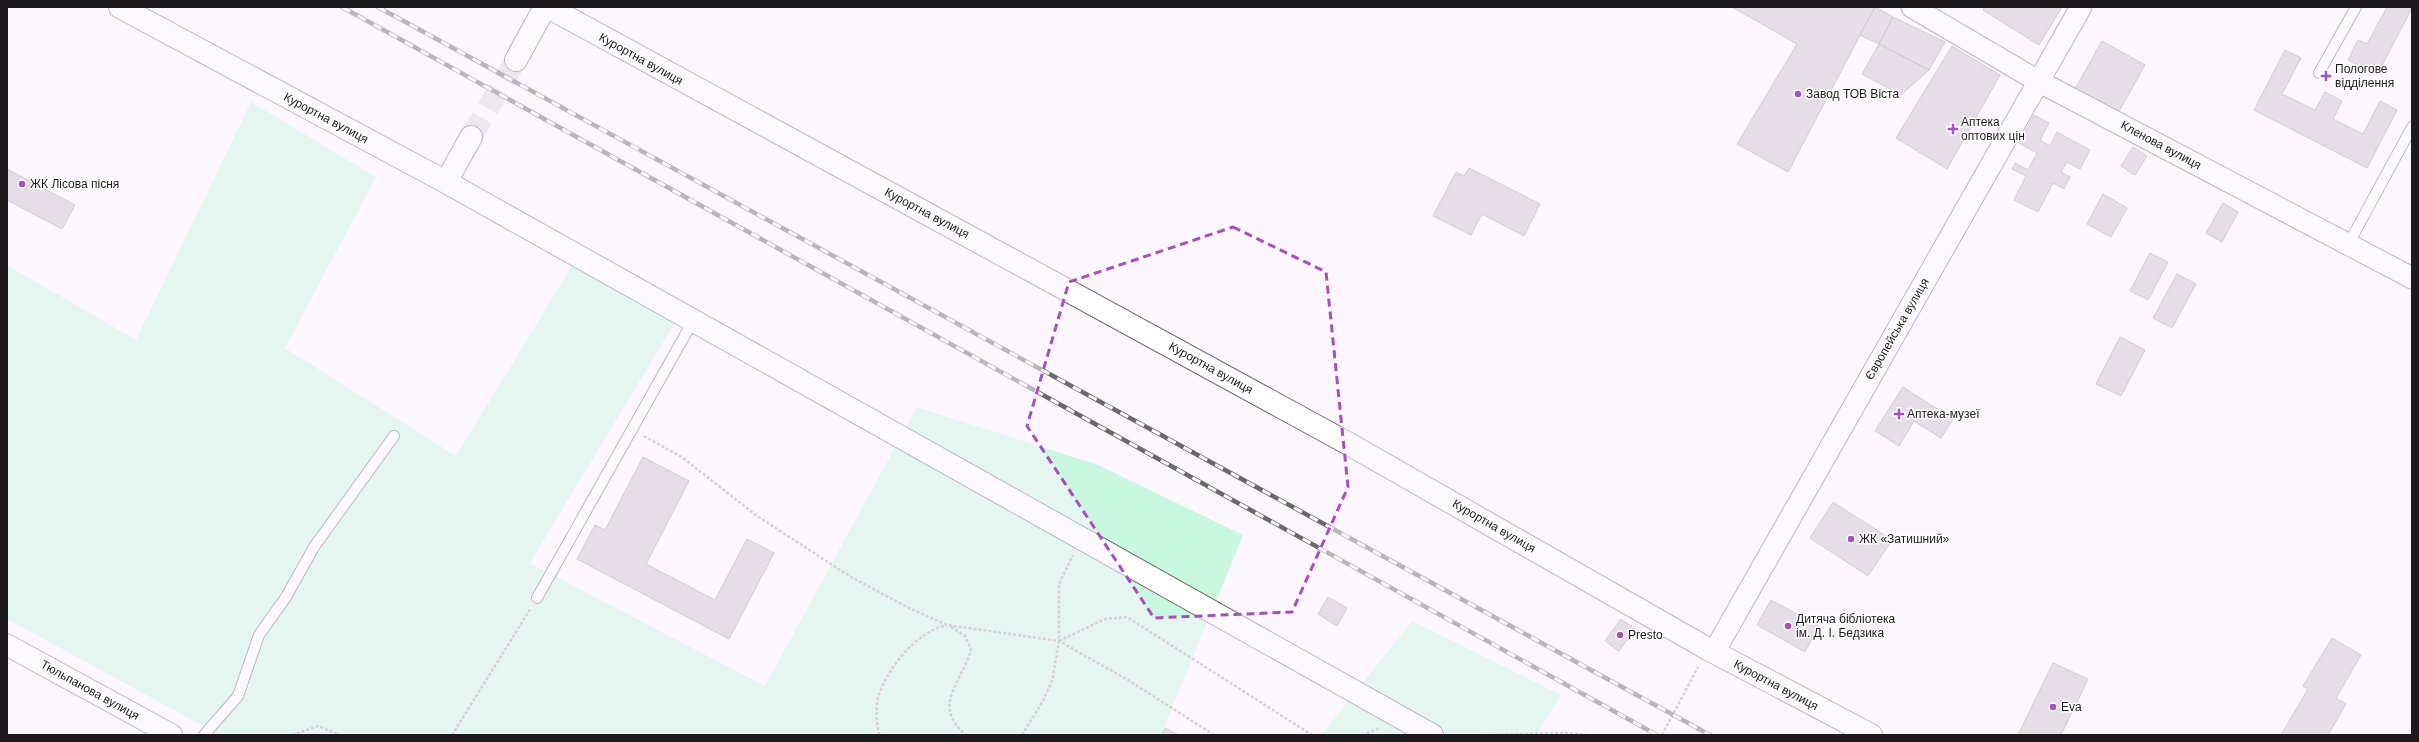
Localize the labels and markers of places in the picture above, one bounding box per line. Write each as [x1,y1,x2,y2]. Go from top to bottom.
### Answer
place label: Пологове відділення [2335,62,2394,90]
marker: Пологове відділення [2320,70,2332,82]
place label: Завод ТОВ Віста [1806,87,1899,101]
marker: Завод ТОВ Віста [1793,89,1803,99]
place label: Аптека оптових цін [1961,115,2025,143]
marker: Аптека оптових цін [1948,124,1958,134]
place label: ЖК Лісова пісня [30,177,119,191]
marker: ЖК Лісова пісня [17,179,27,189]
place label: Аптека-музеї [1907,407,1980,421]
marker: Аптека-музеї [1894,409,1904,419]
place label: ЖК «Затишний» [1859,532,1950,546]
marker: ЖК «Затишний» [1846,534,1856,544]
place label: Дитяча бібліотека ім. Д. І. Бедзика [1796,612,1896,640]
marker: Дитяча бібліотека ім. Д. І. Бедзика [1783,621,1793,631]
place label: Presto [1628,628,1663,642]
marker: Presto [1615,630,1625,640]
place label: Eva [2061,700,2082,714]
marker: Eva [2048,702,2058,712]

